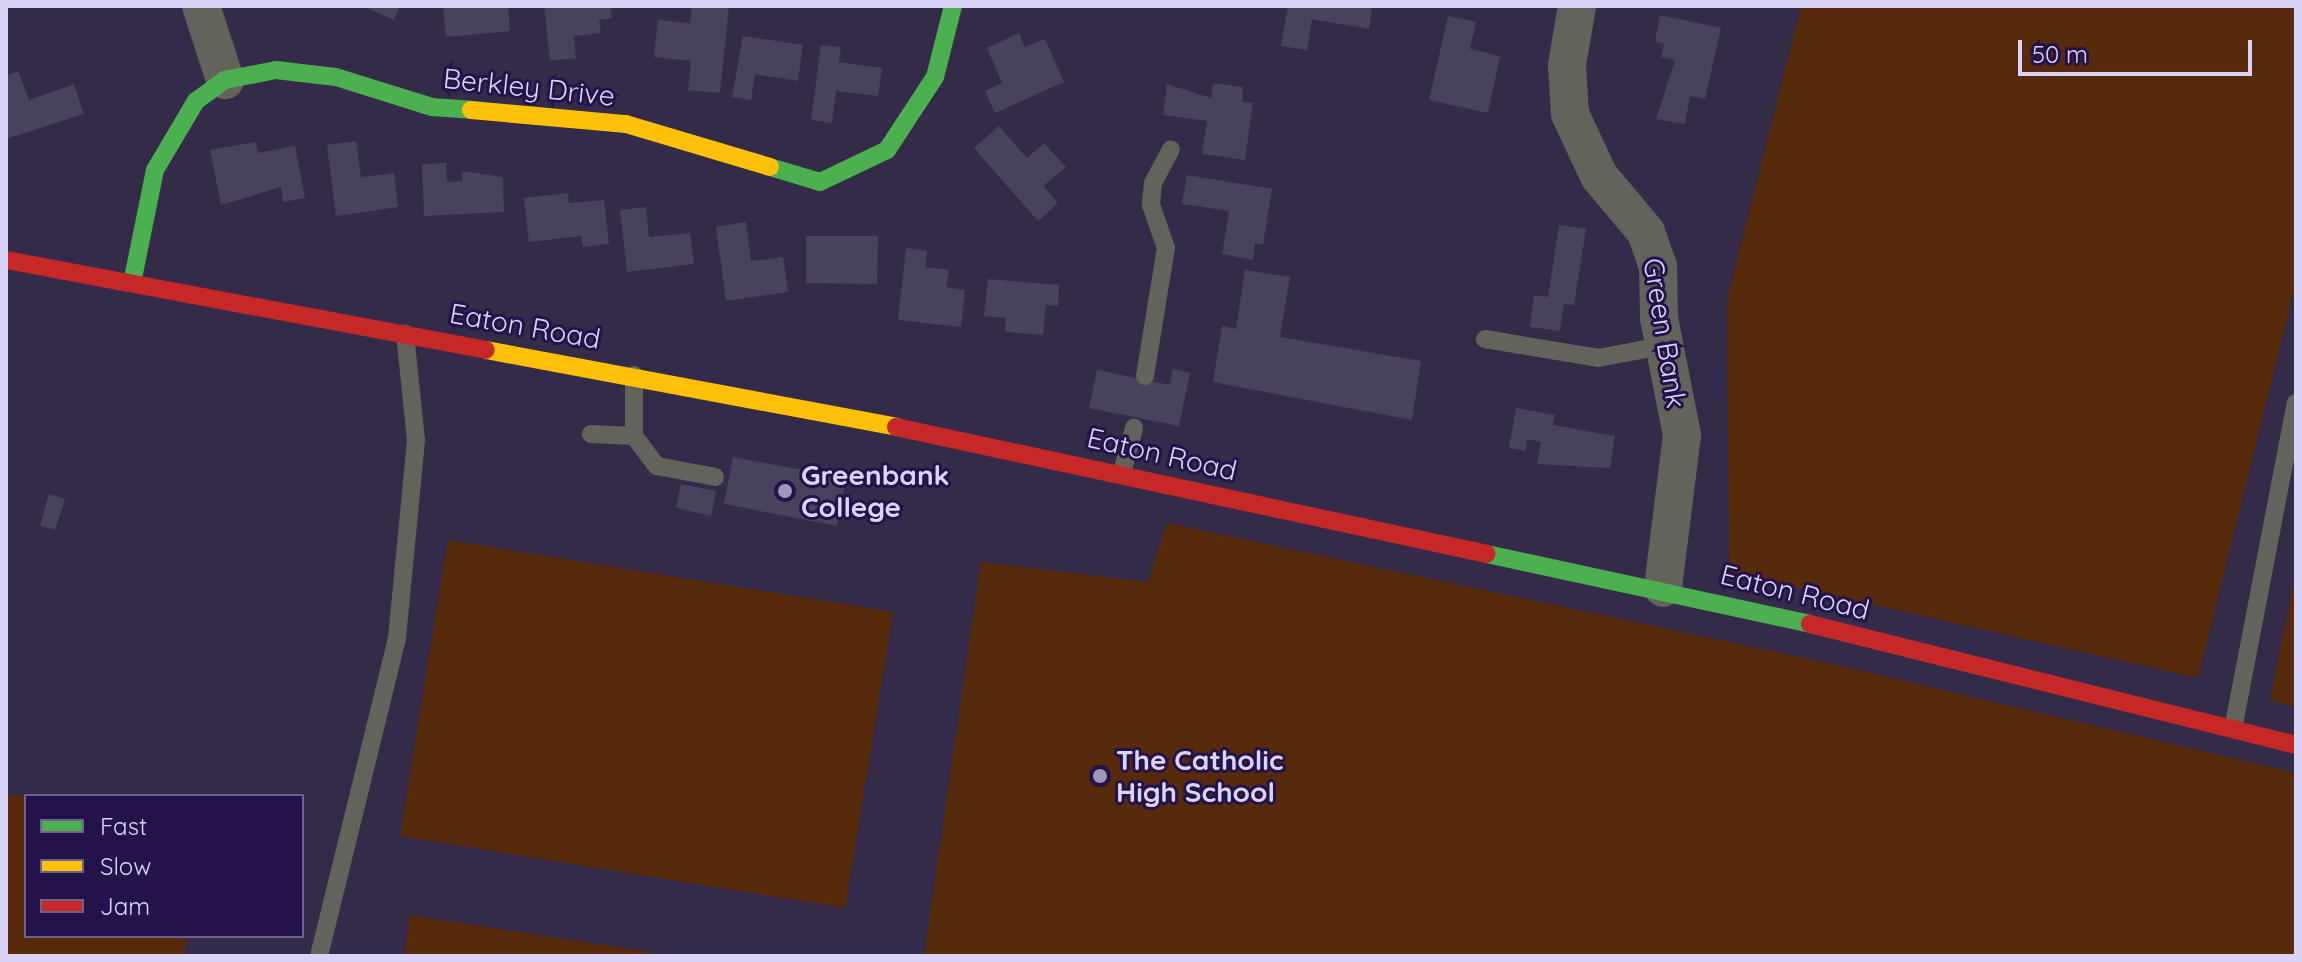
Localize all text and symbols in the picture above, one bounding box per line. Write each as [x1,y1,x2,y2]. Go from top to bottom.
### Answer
scale bar [2022,24,2256,74]
text: 50 m [2032,39,2088,69]
street label: Berkley Drive [442,61,616,113]
street label: Green Bank [1637,256,1693,410]
street label: Eaton Road [447,296,603,356]
street label: Eaton Road [1084,420,1240,488]
place label: Greenbank College [801,458,950,524]
marker: Greenbank College [776,482,794,500]
street label: Eaton Road [1717,557,1873,627]
place label: The Catholic High School [1116,743,1283,809]
marker: The Catholic High School [1091,767,1109,785]
legend [24,794,304,938]
text: Fast [100,811,147,841]
text: Slow [100,851,151,881]
text: Jam [100,891,150,921]

